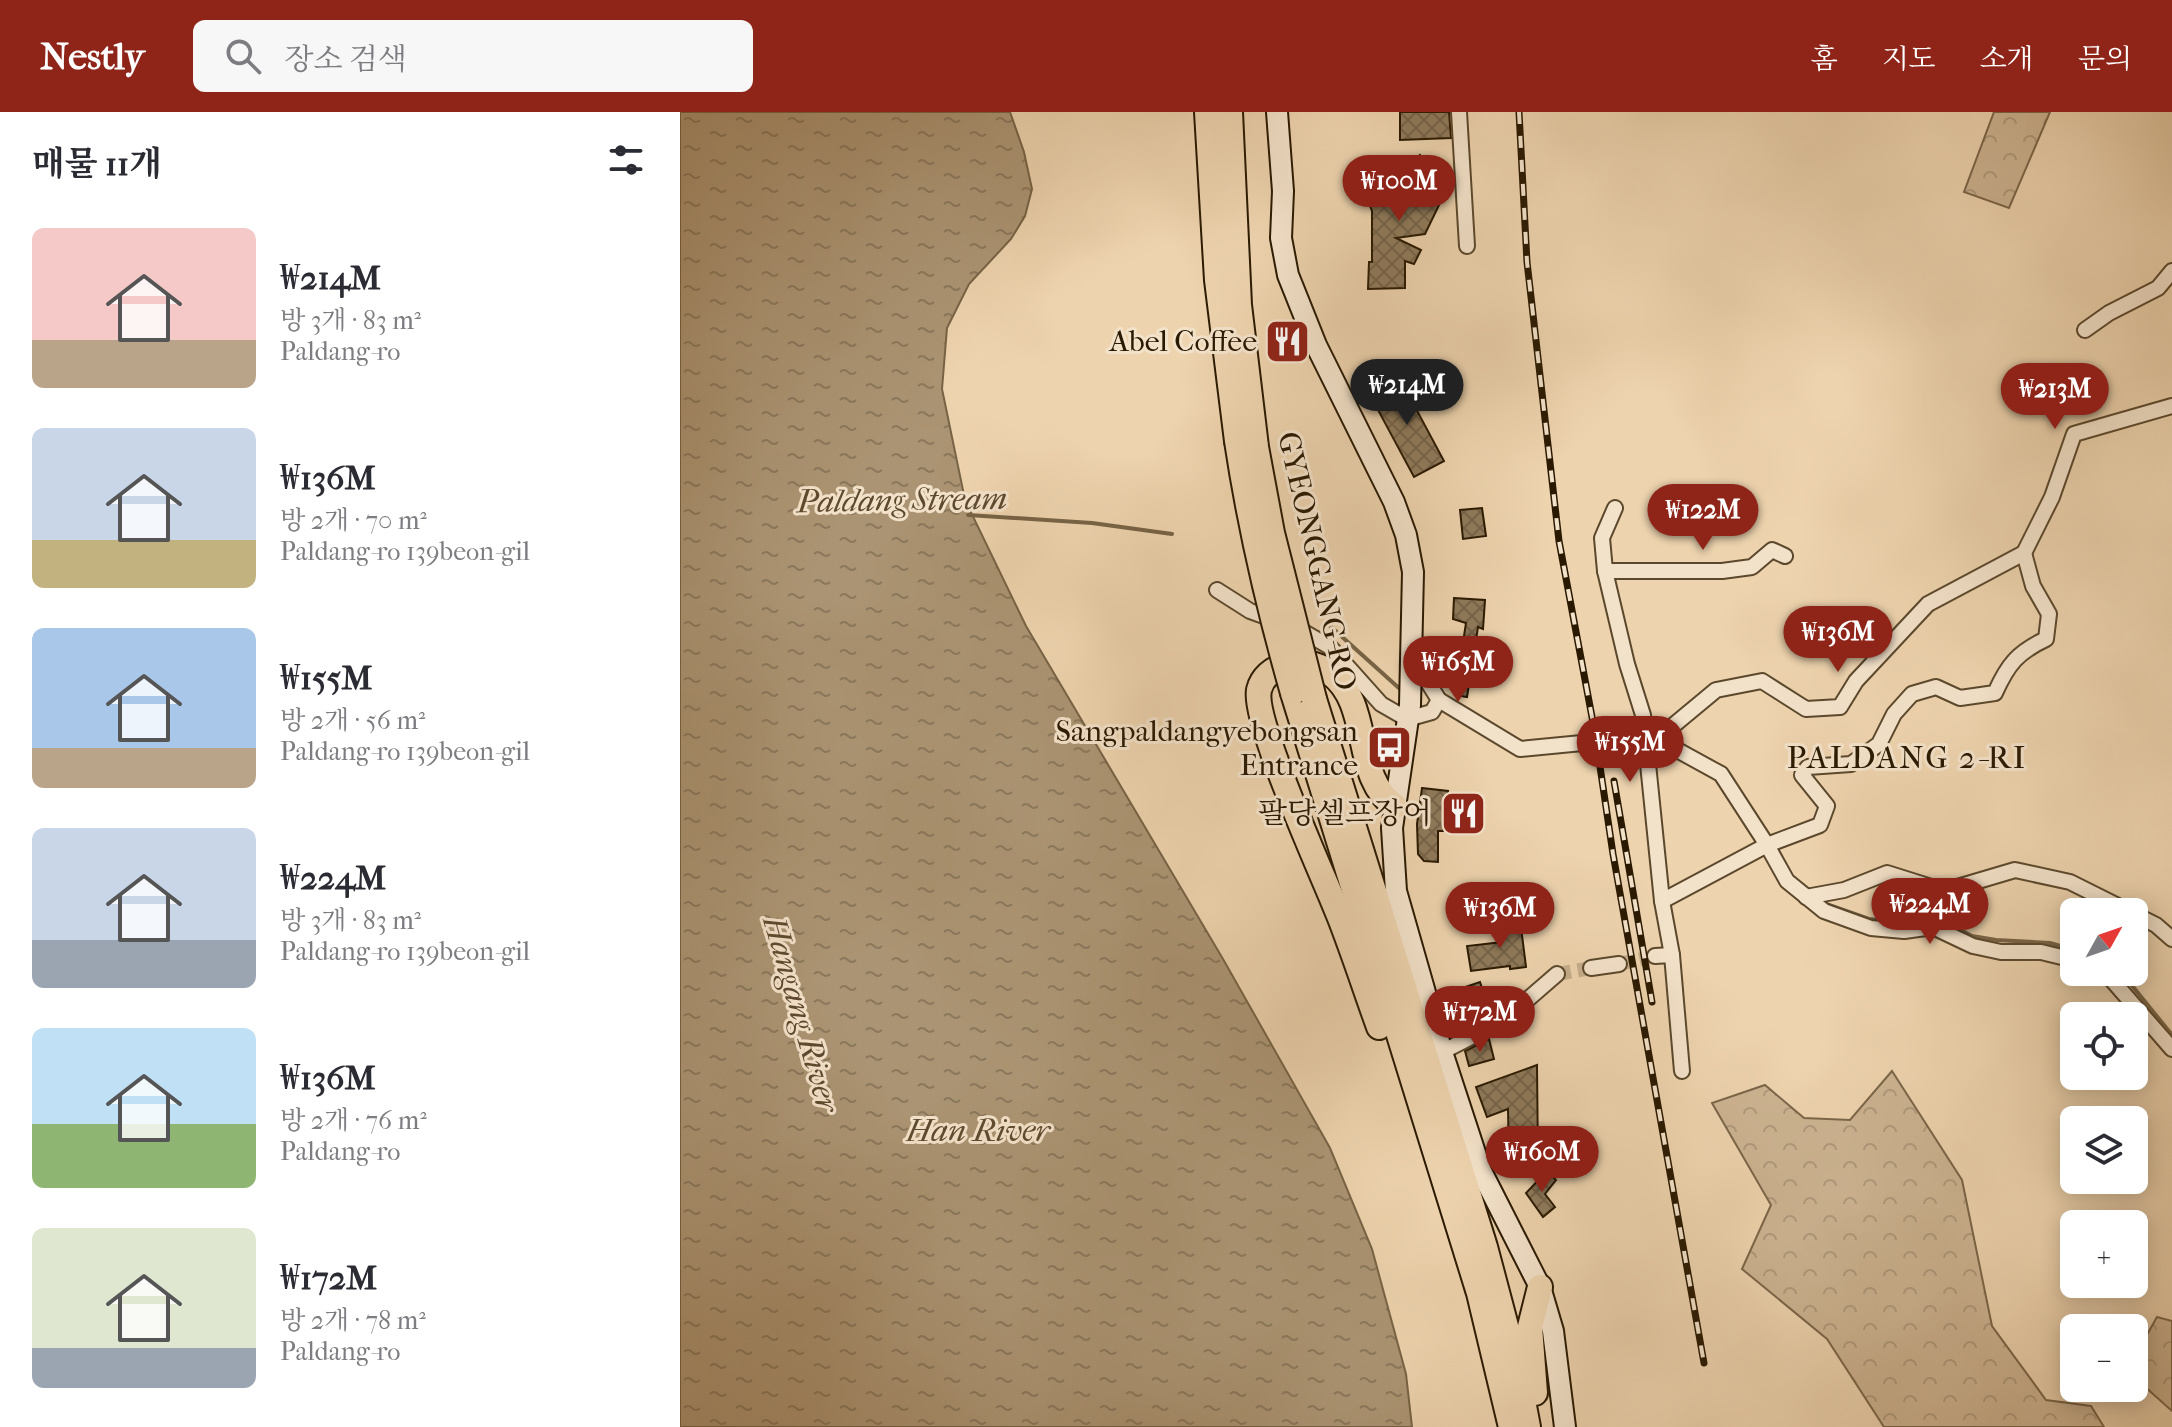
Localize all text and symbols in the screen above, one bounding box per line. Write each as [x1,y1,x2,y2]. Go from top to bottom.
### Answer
search box [193,20,753,92]
text: Nestly [40,34,145,79]
icon: search [221,34,265,78]
text: 장소 검색 [285,42,407,77]
text: 홈 [1811,42,1838,75]
text: 지도 [1882,42,1936,75]
text: 소개 [1980,42,2034,75]
text: 문의 [2078,42,2132,75]
icon: filters [604,138,648,182]
text: 매물 11개 [32,144,162,184]
pin: ₩100M [1343,155,1455,223]
text: ₩100M [1361,165,1437,196]
text: ₩214M [280,258,381,298]
icon: home [96,260,192,356]
text: 방 3개 · 83 m² [280,305,421,336]
restaurant icon: Abel Coffee [1264,317,1312,365]
place label: Abel Coffee [1109,324,1257,359]
text: Paldang-ro [280,336,400,367]
pin: ₩214M [1351,359,1463,427]
pin: ₩213M [1999,363,2111,431]
text: ₩214M [1368,369,1446,400]
text: ₩213M [2019,373,2091,404]
street label: GYEONGGANG-RO [1270,428,1364,694]
text: ₩136M [280,458,376,498]
icon: home [96,460,192,556]
water label: Paldang Stream [795,480,1007,520]
pin: ₩122M [1647,484,1759,552]
text: ₩122M [1665,494,1741,525]
text: 방 2개 · 70 m² [280,505,427,536]
text: Paldang-ro 139beon-gil [280,536,530,567]
pin: ₩136M [1782,606,1894,674]
text: ₩136M [1801,616,1875,647]
pin: ₩165M [1402,636,1514,704]
text: ₩165M [1421,646,1495,677]
text: ₩155M [280,658,372,698]
icon: home [96,660,192,756]
text: 방 2개 · 56 m² [280,705,425,736]
place label: Sangpaldangyebongsan Entrance [1055,714,1359,783]
pin: ₩155M [1574,716,1686,784]
bus stop icon: Sangpaldangyebongsan Entrance [1365,724,1413,772]
text: ₩155M [1595,726,1665,757]
text: Paldang-ro 139beon-gil [280,736,530,767]
district label: PALDANG 2-RI [1787,739,2027,776]
restaurant icon: 팔당셀프장어 [1439,789,1487,837]
place label: 팔당셀프장어 [1258,796,1432,831]
text: ₩224M [280,858,386,898]
icon: home [96,860,192,956]
pin: ₩224M [1874,878,1986,946]
pin: ₩136M [1444,882,1556,950]
text: ₩224M [1889,888,1971,919]
text: ₩136M [1463,892,1537,923]
north arrow [2060,898,2148,986]
map controls [2060,898,2148,1402]
text: 방 3개 · 83 m² [280,905,421,936]
water label: Hangang River [755,910,847,1119]
text: Paldang-ro 139beon-gil [280,936,530,967]
pin: ₩172M [1424,986,1536,1054]
text: ₩172M [1443,996,1517,1027]
button: locate [2060,1002,2148,1090]
text: ₩136M [280,1058,376,1098]
icon: home [96,1060,192,1156]
text: 방 2개 · 76 m² [280,1105,427,1136]
button: layers [2060,1106,2148,1194]
water label: Han River [905,1112,1052,1149]
pin: ₩160M [1486,1126,1598,1194]
text: Paldang-ro [280,1136,400,1167]
text: ₩160M [1504,1136,1580,1167]
button: + [2060,1210,2148,1298]
text: ₩172M [280,1258,377,1298]
icon: home [96,1260,192,1356]
text: 방 2개 · 78 m² [280,1305,426,1336]
button: − [2060,1314,2148,1402]
text: Paldang-ro [280,1336,400,1367]

